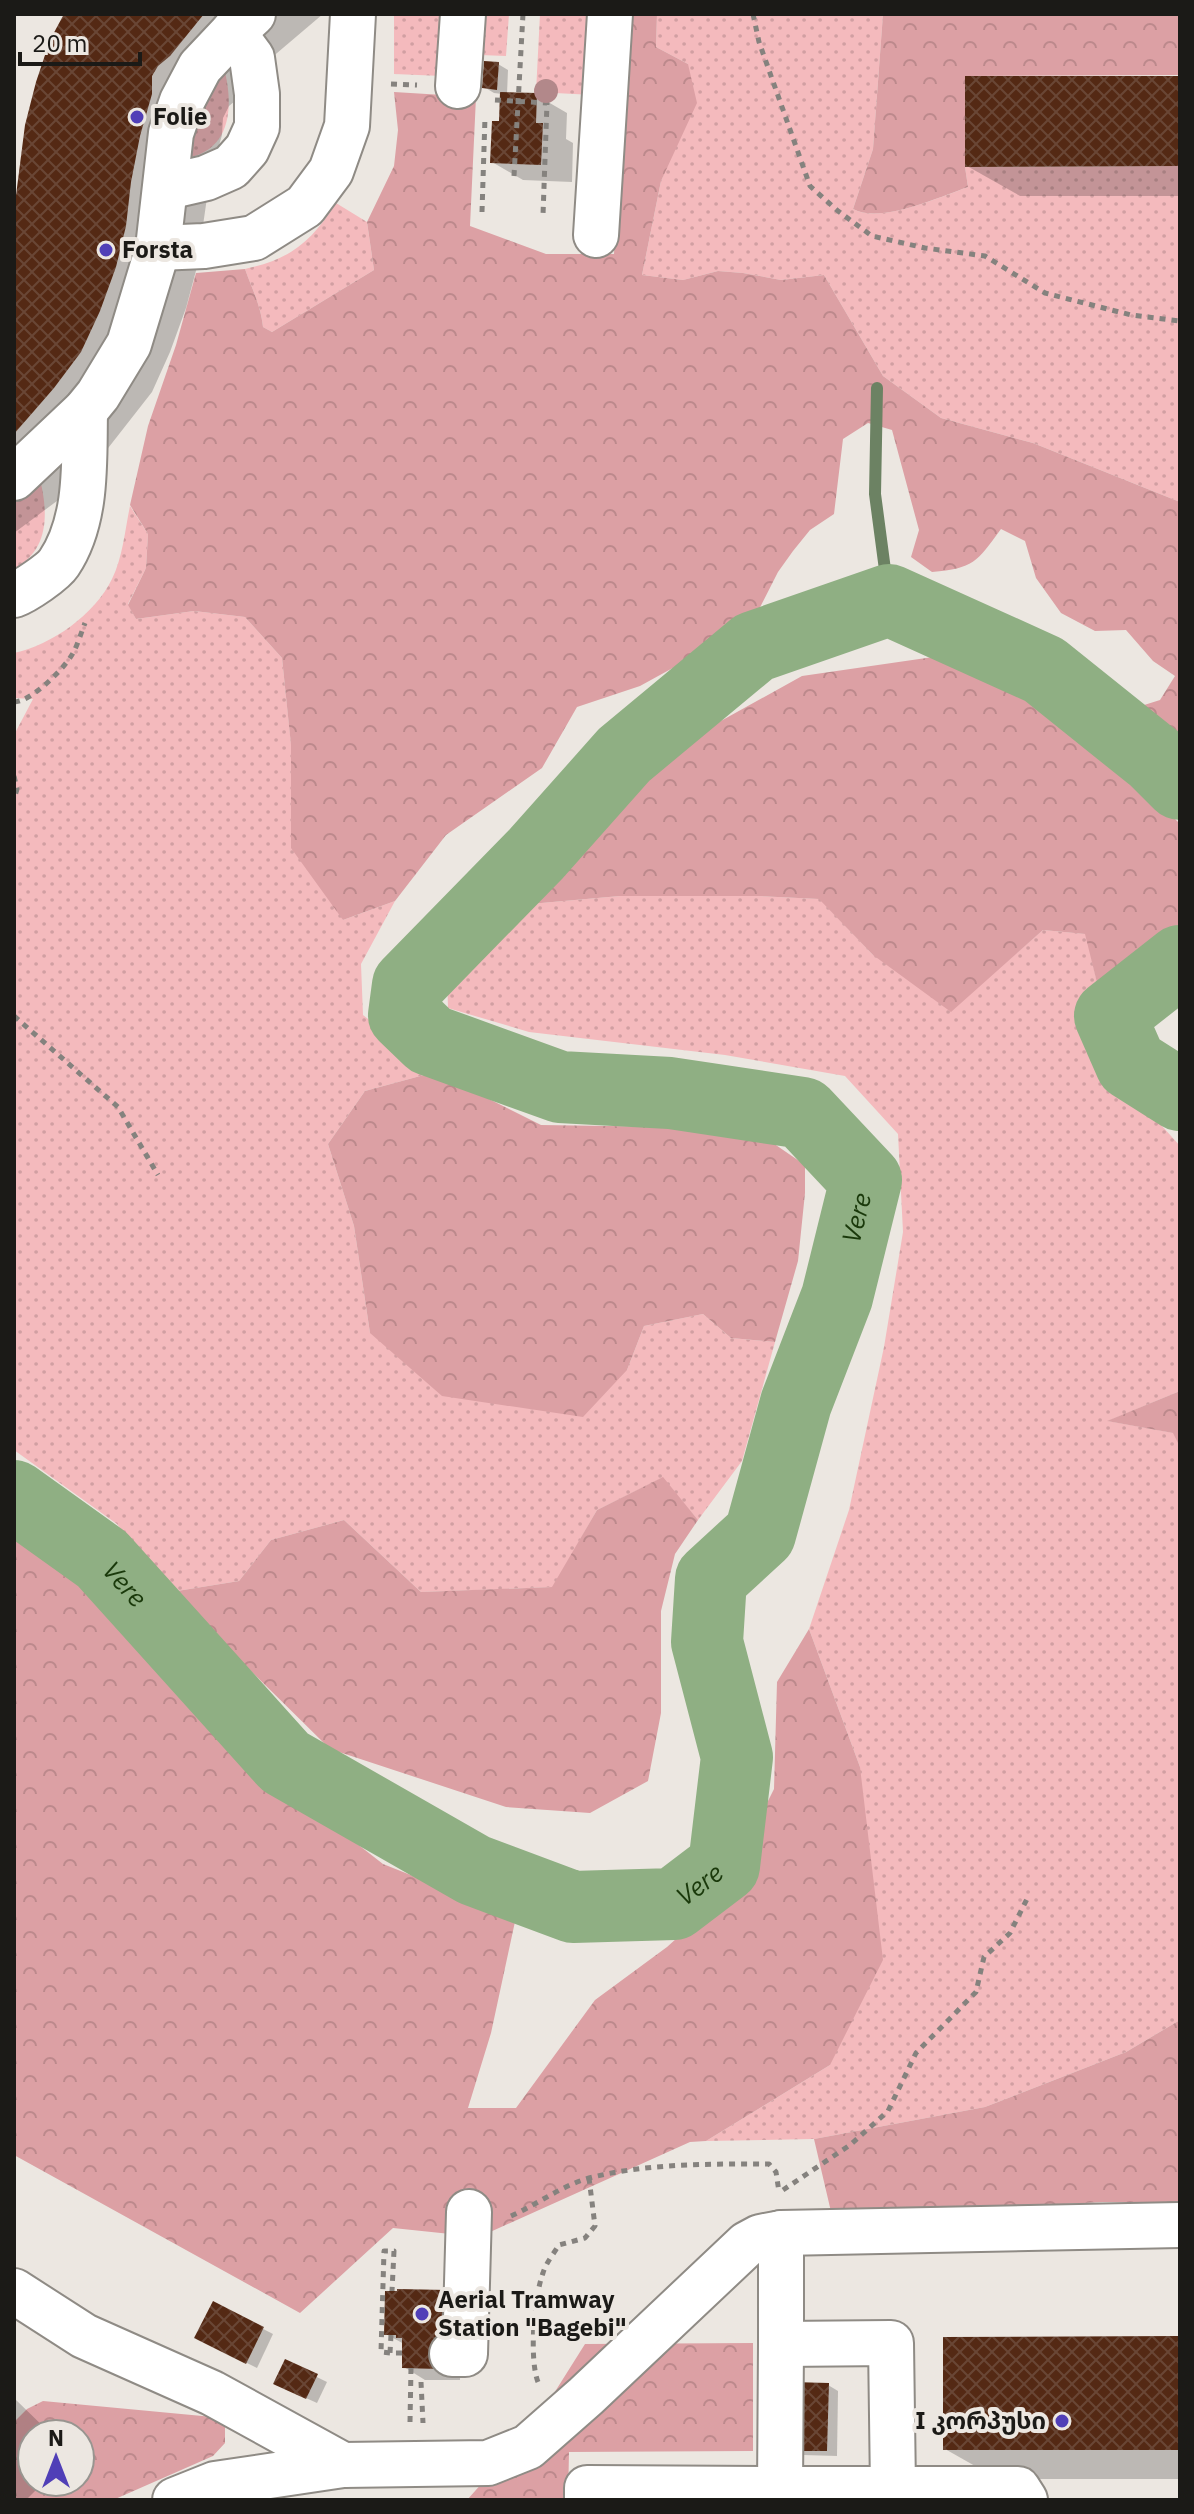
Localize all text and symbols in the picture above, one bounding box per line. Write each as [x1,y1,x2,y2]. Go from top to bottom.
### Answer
scale bar [20,16,140,66]
text: 20 m [32,27,87,59]
place label: Folie [153,100,207,132]
marker: Folie [128,108,146,126]
place label: Forsta [122,233,193,265]
marker: Forsta [97,241,115,259]
water label: Vere [833,1189,878,1246]
water label: Vere [96,1553,155,1614]
water label: Vere [668,1855,729,1913]
place label: Aerial Tramway Station "Bagebi" [438,2283,627,2343]
marker: Aerial Tramway Station "Bagebi" [413,2305,431,2323]
place label: I კორპუსი [915,2404,1046,2436]
marker: I კორპუსი [1053,2412,1071,2430]
north arrow [16,2418,96,2498]
text: N [48,2423,64,2452]

